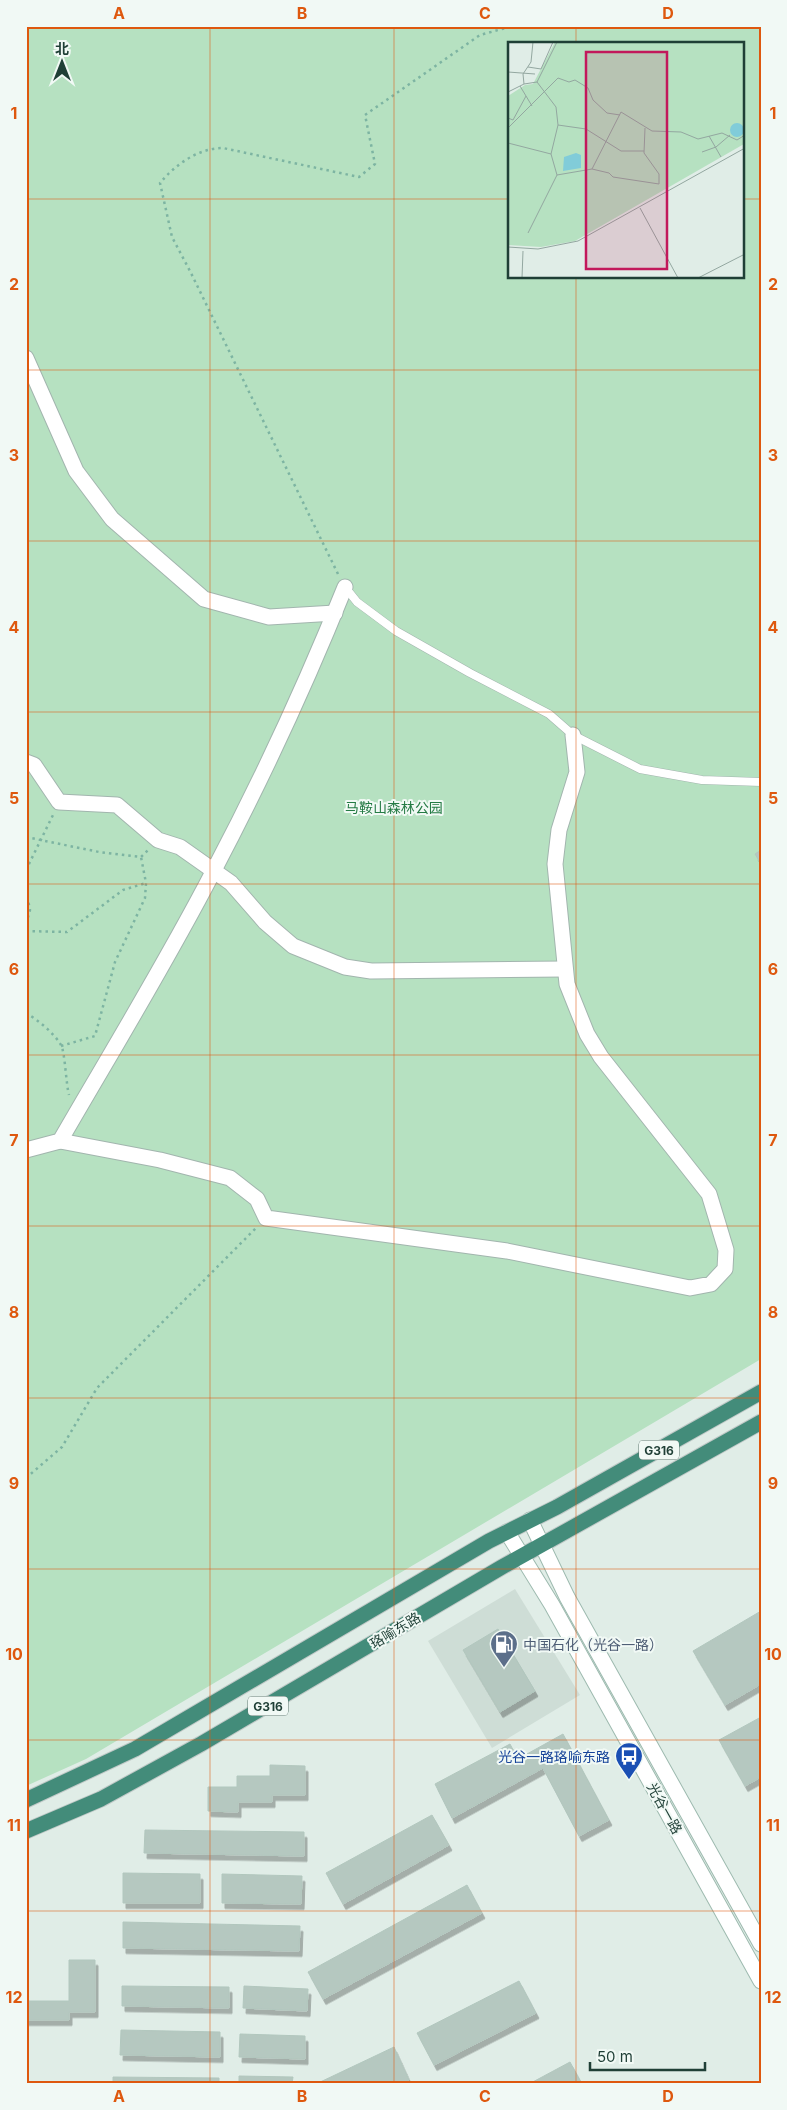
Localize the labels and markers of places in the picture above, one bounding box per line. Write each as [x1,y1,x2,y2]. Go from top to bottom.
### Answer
fuel station icon: 中国石化（光谷一路） [489,1629,519,1668]
place label: 中国石化（光谷一路） [523,1636,663,1653]
bus stop icon: 光谷一路珞喻东路 [614,1741,644,1780]
place label: 光谷一路珞喻东路 [498,1748,610,1765]

